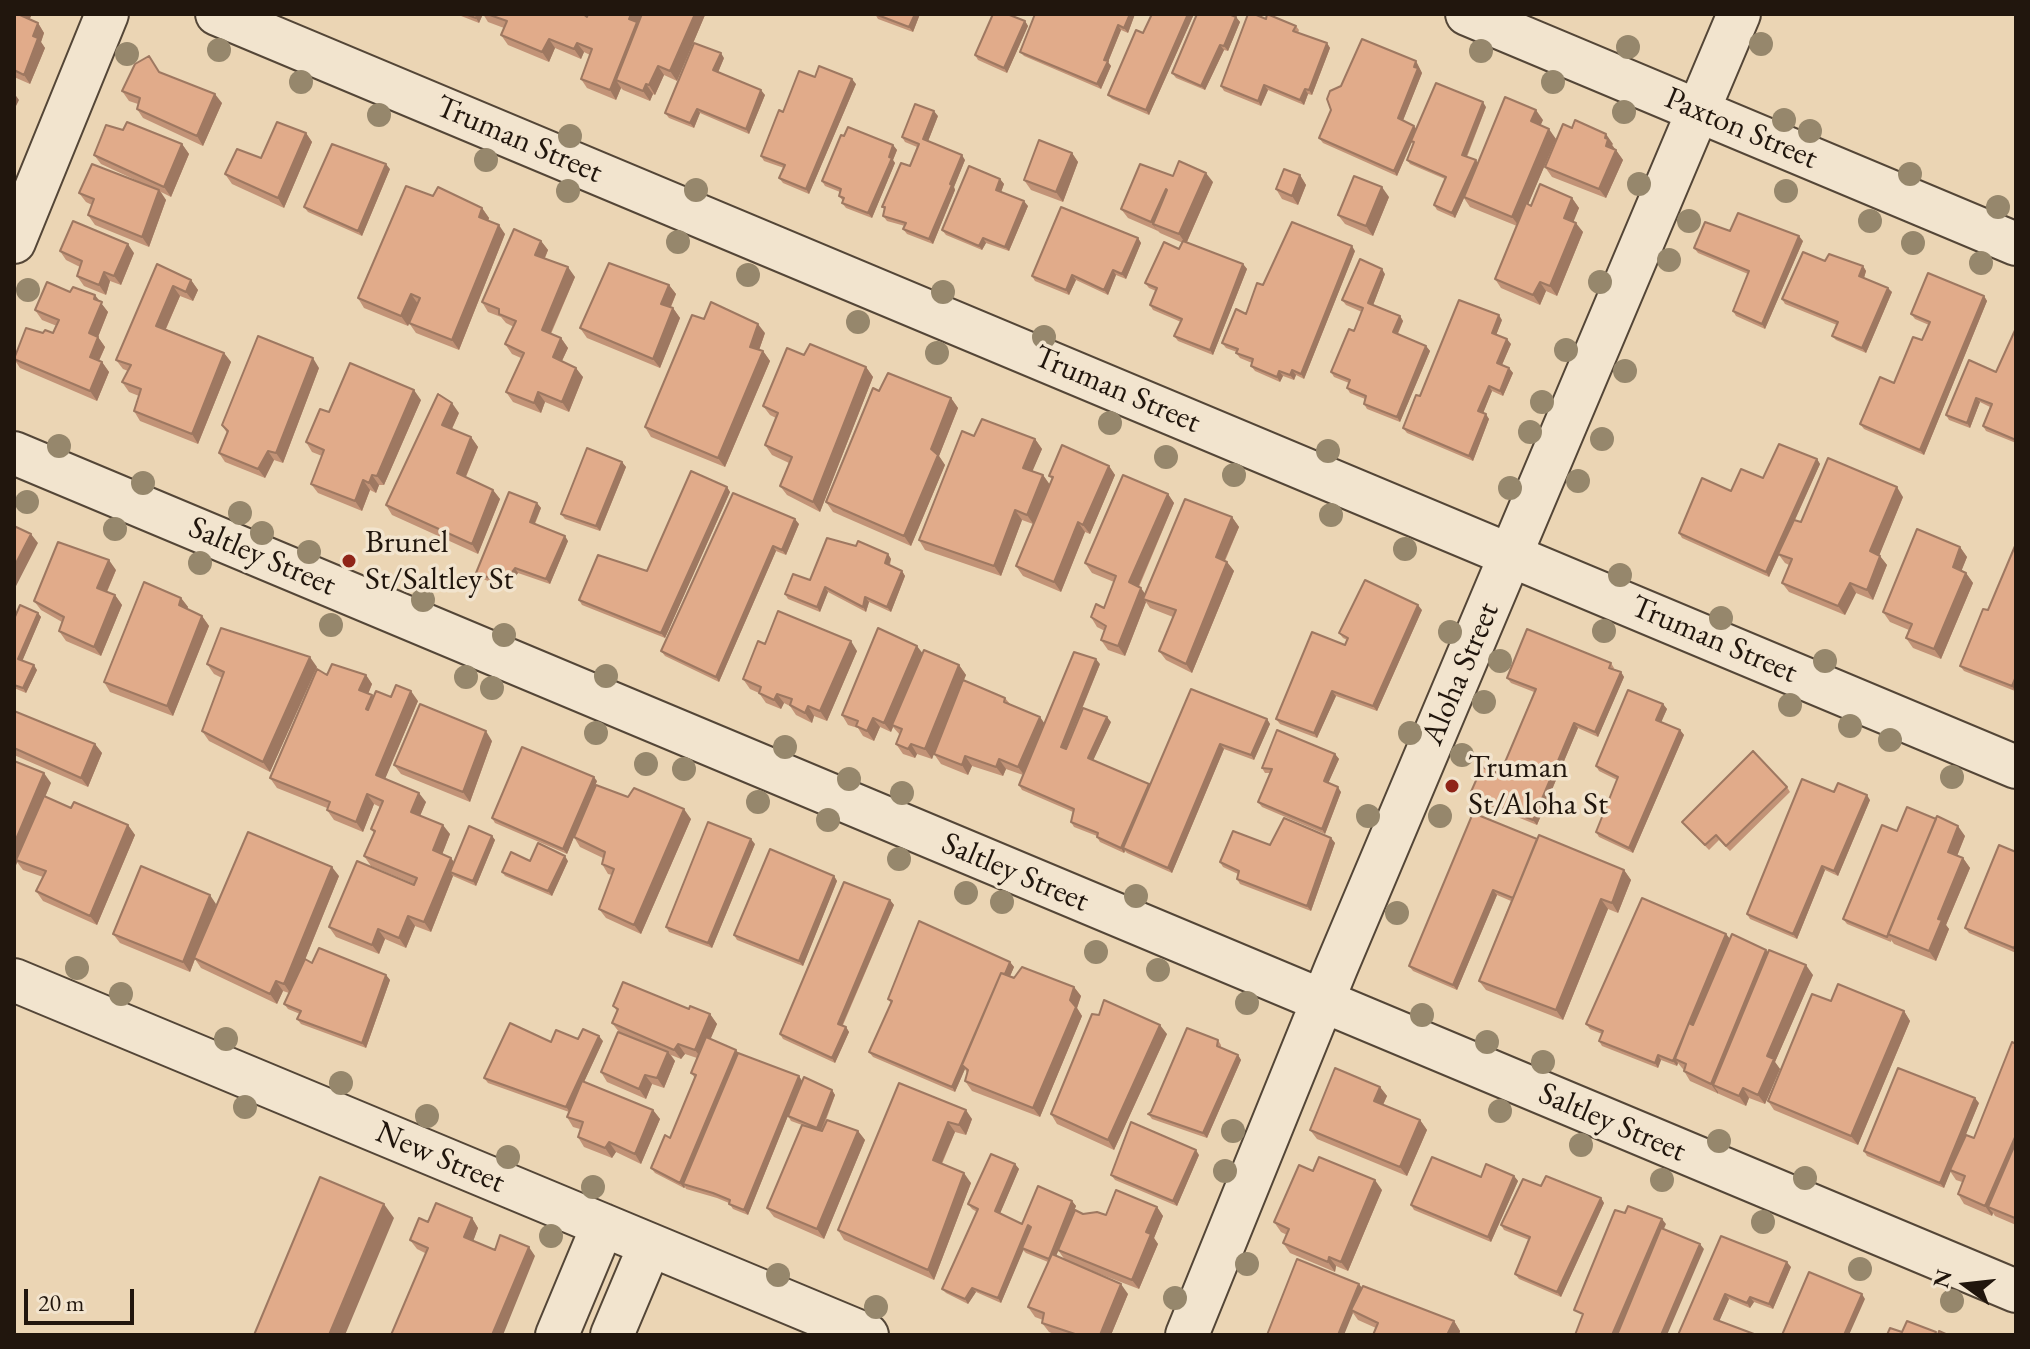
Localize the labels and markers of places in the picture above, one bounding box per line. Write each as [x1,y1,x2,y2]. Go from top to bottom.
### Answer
place label: Brunel St/Saltley St [365,524,514,599]
marker: Brunel St/Saltley St [340,552,358,570]
place label: Truman St/Aloha St [1468,749,1608,824]
marker: Truman St/Aloha St [1443,777,1461,795]

